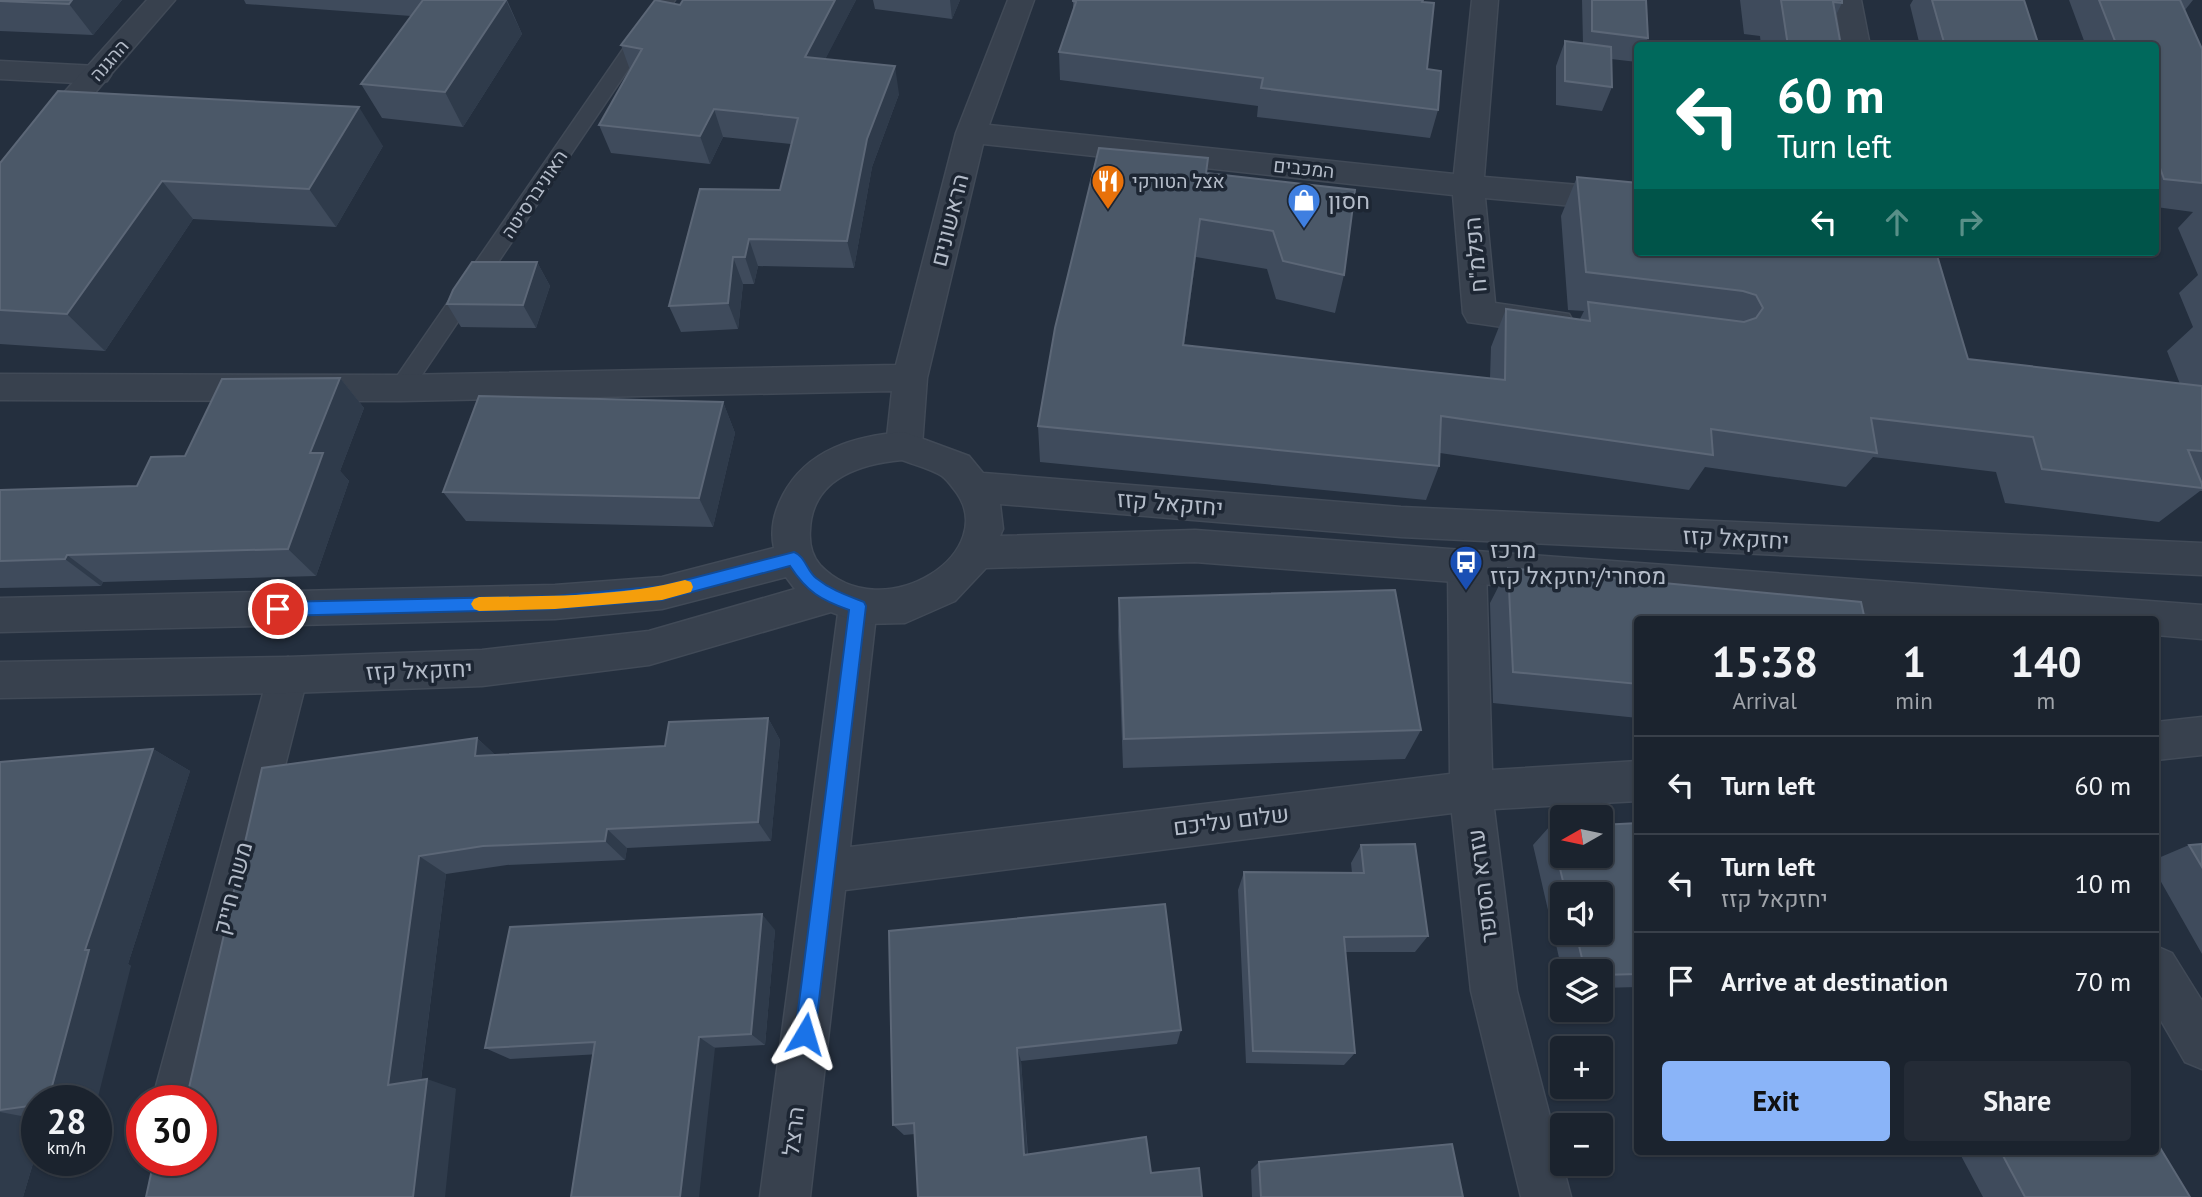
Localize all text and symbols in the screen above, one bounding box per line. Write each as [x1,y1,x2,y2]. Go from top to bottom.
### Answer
street label: ההגנה [84,34,134,86]
text: 60 m [1777,63,1884,127]
icon: left [1662,70,1753,161]
text: Turn left [1777,125,1892,167]
street label: האוניברסיטה [496,145,572,243]
street label: המכבים [1272,153,1336,183]
restaurant icon: אצל הטורקי [1089,162,1127,211]
place label: אצל הטורקי [1132,169,1225,193]
street label: הראשונים [923,171,975,269]
shop icon: חסון [1285,181,1323,230]
place label: חסון [1328,186,1370,215]
icon: left [1805,203,1843,241]
icon: ahead [1878,203,1916,241]
icon: right [1951,203,1989,241]
street label: הפלמ"ח [1457,216,1493,294]
street label: יחזקאל קזז [1116,484,1224,522]
street label: יחזקאל קזז [1682,521,1790,555]
place label: מרכז מסחרי/יחזקאל קזז [1490,535,1666,590]
bus stop icon: מרכז מסחרי/יחזקאל קזז [1447,543,1485,592]
pin [248,579,308,639]
icon: arrive [259,590,297,628]
text: 15:38 [1711,634,1818,689]
text: 1 [1902,634,1926,689]
text: 140 [2010,634,2082,689]
street label: יחזקאל קזז [365,654,473,686]
text: Arrival [1732,686,1797,715]
text: min [1895,686,1933,715]
text: m [2037,686,2055,715]
icon: left [1662,766,1700,804]
text: Turn left [1721,769,1815,802]
text: 60 m [2075,769,2131,802]
street label: שלום עליכם [1171,798,1291,842]
north arrow [1550,805,1614,868]
map controls [1550,805,1613,1176]
street label: עזרא הסופר [1461,828,1503,944]
street label: משה חייק [206,839,258,937]
text: Turn left [1721,850,1815,883]
icon: left [1662,864,1700,902]
text: 10 m [2075,867,2131,900]
button: sound [1550,882,1613,945]
text: יחזקאל קזז [1721,884,1828,913]
button: layers [1550,959,1613,1022]
icon: arrive [1662,962,1700,1000]
text: Arrive at destination [1721,965,1948,998]
text: 70 m [2075,965,2131,998]
position arrow [768,997,842,1071]
button: + [1550,1036,1613,1099]
button: Exit [1662,1061,1890,1141]
button: Share [1904,1061,2131,1141]
speed limit sign: 30 [126,1085,217,1176]
text: 28 [47,1098,86,1144]
street label: הרצל [776,1105,810,1157]
button: − [1550,1113,1613,1176]
text: km/h [47,1136,86,1159]

